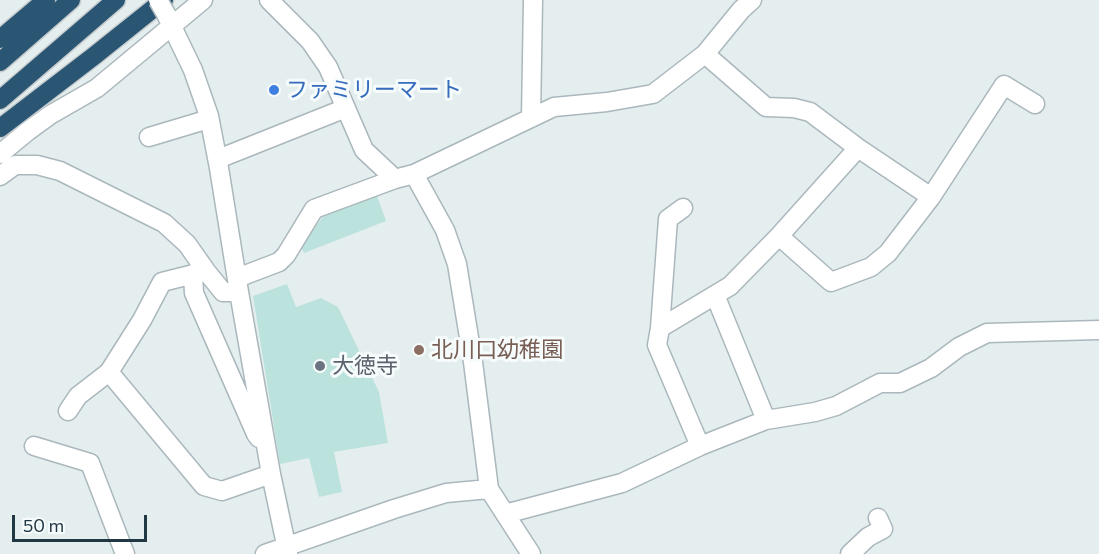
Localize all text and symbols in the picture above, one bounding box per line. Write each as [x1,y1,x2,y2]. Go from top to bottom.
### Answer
place label: ファミリーマート [286,77,462,103]
marker: ファミリーマート [267,83,281,97]
place label: 北川口幼稚園 [431,337,563,363]
marker: 北川口幼稚園 [412,343,426,357]
place label: 大徳寺 [332,353,398,379]
marker: 大徳寺 [313,359,327,373]
scale bar [15,503,150,541]
text: 50 m [23,514,64,536]

